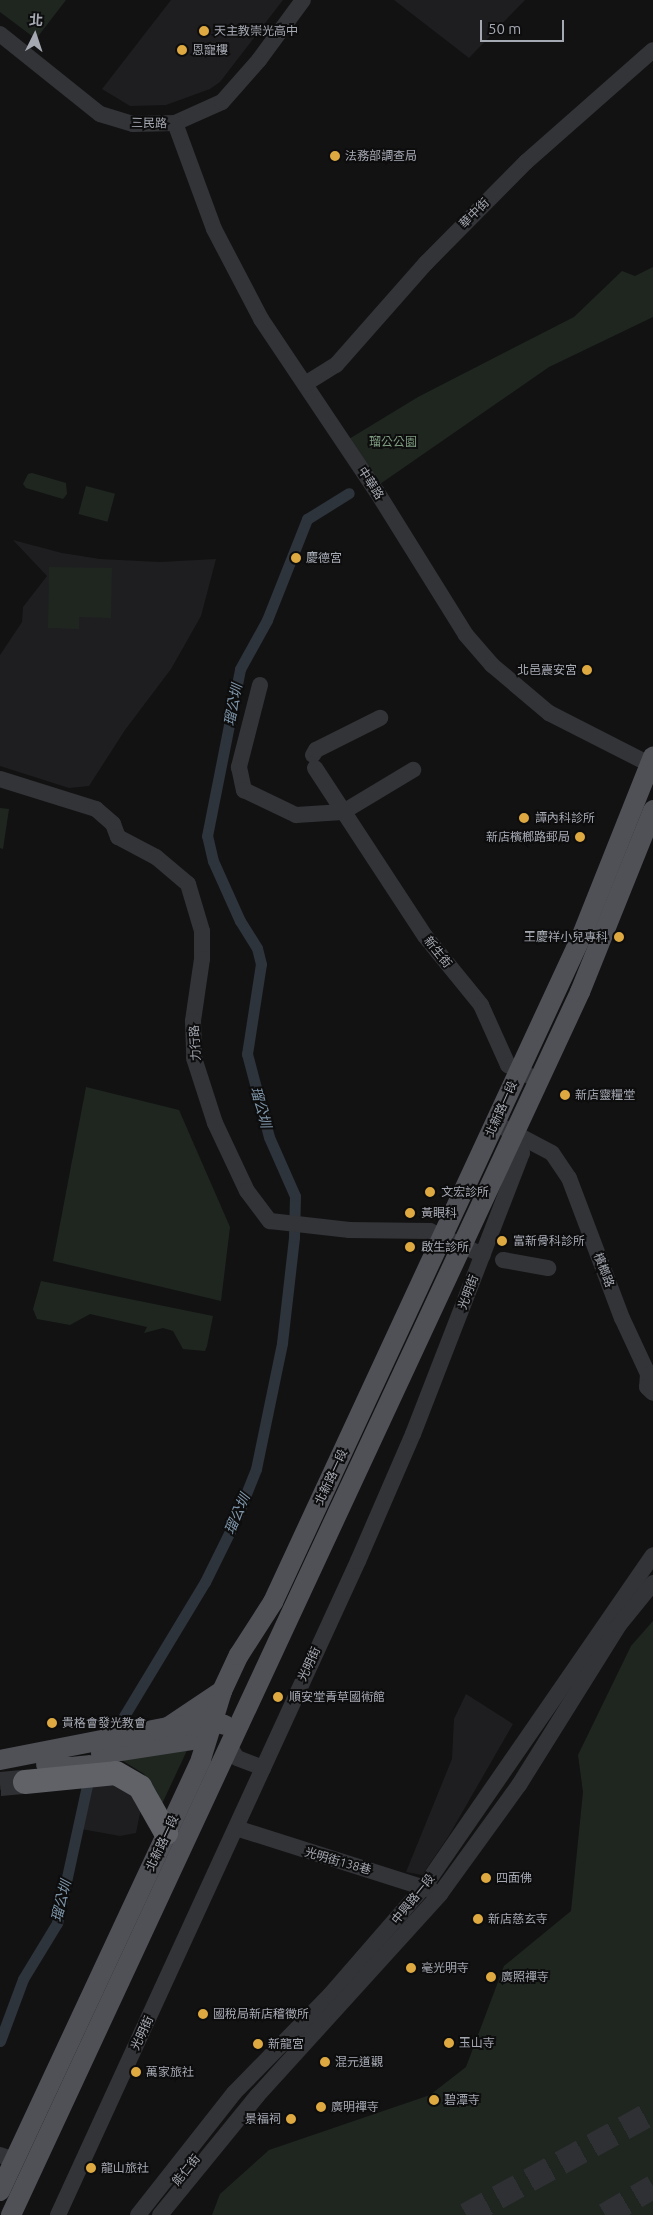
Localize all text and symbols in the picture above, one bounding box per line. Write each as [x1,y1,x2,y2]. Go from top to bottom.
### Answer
north arrow [10,10,60,60]
scale bar [483,10,567,42]
text: 北 [29,12,44,29]
text: 50 m [488,20,521,37]
place label: 天主教崇光高中 [214,24,298,38]
marker: 天主教崇光高中 [198,25,210,37]
place label: 恩寵樓 [192,43,228,57]
marker: 恩寵樓 [176,44,188,56]
street label: 三民路 [131,115,167,131]
place label: 法務部調查局 [345,149,417,163]
marker: 法務部調查局 [329,150,341,162]
street label: 華中街 [456,195,492,231]
park label: 瑠公公園 [369,435,417,449]
street label: 中華路 [355,464,387,502]
place label: 慶德宮 [306,551,342,565]
marker: 慶德宮 [290,552,302,564]
place label: 北邑震安宮 [517,663,577,677]
marker: 北邑震安宮 [581,664,593,676]
water label: 瑠公圳 [221,683,245,727]
marker: 譚內科診所 [517,811,531,825]
place label: 譚內科診所 [535,811,595,825]
place label: 新店檳榔路郵局 [486,830,570,844]
marker: 新店檳榔路郵局 [574,831,586,843]
place label: 王慶祥小兒專科 [524,930,608,944]
marker: 王慶祥小兒專科 [612,930,626,944]
street label: 新生街 [421,933,455,971]
street label: 力行路 [187,1025,203,1061]
street label: 北新路一段 [482,1079,520,1139]
water label: 瑠公圳 [247,1085,275,1129]
place label: 新店靈糧堂 [575,1088,635,1102]
marker: 新店靈糧堂 [559,1089,571,1101]
marker: 文宏診所 [423,1185,437,1199]
place label: 文宏診所 [441,1185,489,1199]
marker: 黃眼科 [403,1206,417,1220]
place label: 黃眼科 [421,1206,457,1220]
marker: 富新骨科診所 [495,1234,509,1248]
place label: 富新骨科診所 [513,1234,585,1248]
marker: 啟生診所 [403,1240,417,1254]
place label: 啟生診所 [421,1240,469,1254]
street label: 檳榔路 [591,1251,617,1289]
street label: 光明街 [455,1273,481,1311]
street label: 北新路一段 [312,1447,350,1507]
water label: 瑠公圳 [221,1491,253,1537]
street label: 光明街 [295,1645,323,1683]
marker: 順安堂青草國術館 [271,1690,285,1704]
place label: 順安堂青草國術館 [289,1690,385,1704]
place label: 貴格會發光教會 [62,1716,146,1730]
marker: 貴格會發光教會 [46,1717,58,1729]
street label: 北新路一段 [143,1813,181,1873]
street label: 光明街138巷 [303,1845,373,1877]
street label: 中興路一段 [389,1871,437,1927]
place label: 四面佛 [496,1871,532,1885]
marker: 四面佛 [480,1872,492,1884]
water label: 瑠公圳 [48,1879,74,1923]
place label: 新店慈玄寺 [488,1912,548,1926]
marker: 新店慈玄寺 [472,1913,484,1925]
place label: 毫光明寺 [421,1961,469,1975]
marker: 毫光明寺 [405,1962,417,1974]
place label: 廣照禪寺 [501,1970,549,1984]
marker: 廣照禪寺 [485,1971,497,1983]
place label: 國稅局新店稽徵所 [213,2007,309,2021]
marker: 國稅局新店稽徵所 [197,2008,209,2020]
street label: 光明街 [128,2014,156,2052]
place label: 玉山寺 [459,2036,495,2050]
place label: 新龍宮 [268,2037,304,2051]
marker: 玉山寺 [443,2037,455,2049]
marker: 新龍宮 [252,2038,264,2050]
place label: 混元道觀 [335,2055,383,2069]
marker: 混元道觀 [319,2056,331,2068]
place label: 萬家旅社 [146,2065,194,2079]
marker: 萬家旅社 [130,2066,142,2078]
place label: 碧潭寺 [444,2093,480,2107]
marker: 碧潭寺 [428,2094,440,2106]
place label: 廣明禪寺 [331,2100,379,2114]
marker: 廣明禪寺 [315,2101,327,2113]
place label: 景福祠 [245,2112,281,2126]
marker: 景福祠 [285,2113,297,2125]
street label: 能仁街 [169,2151,203,2189]
place label: 龍山旅社 [101,2161,149,2175]
marker: 龍山旅社 [85,2162,97,2174]

